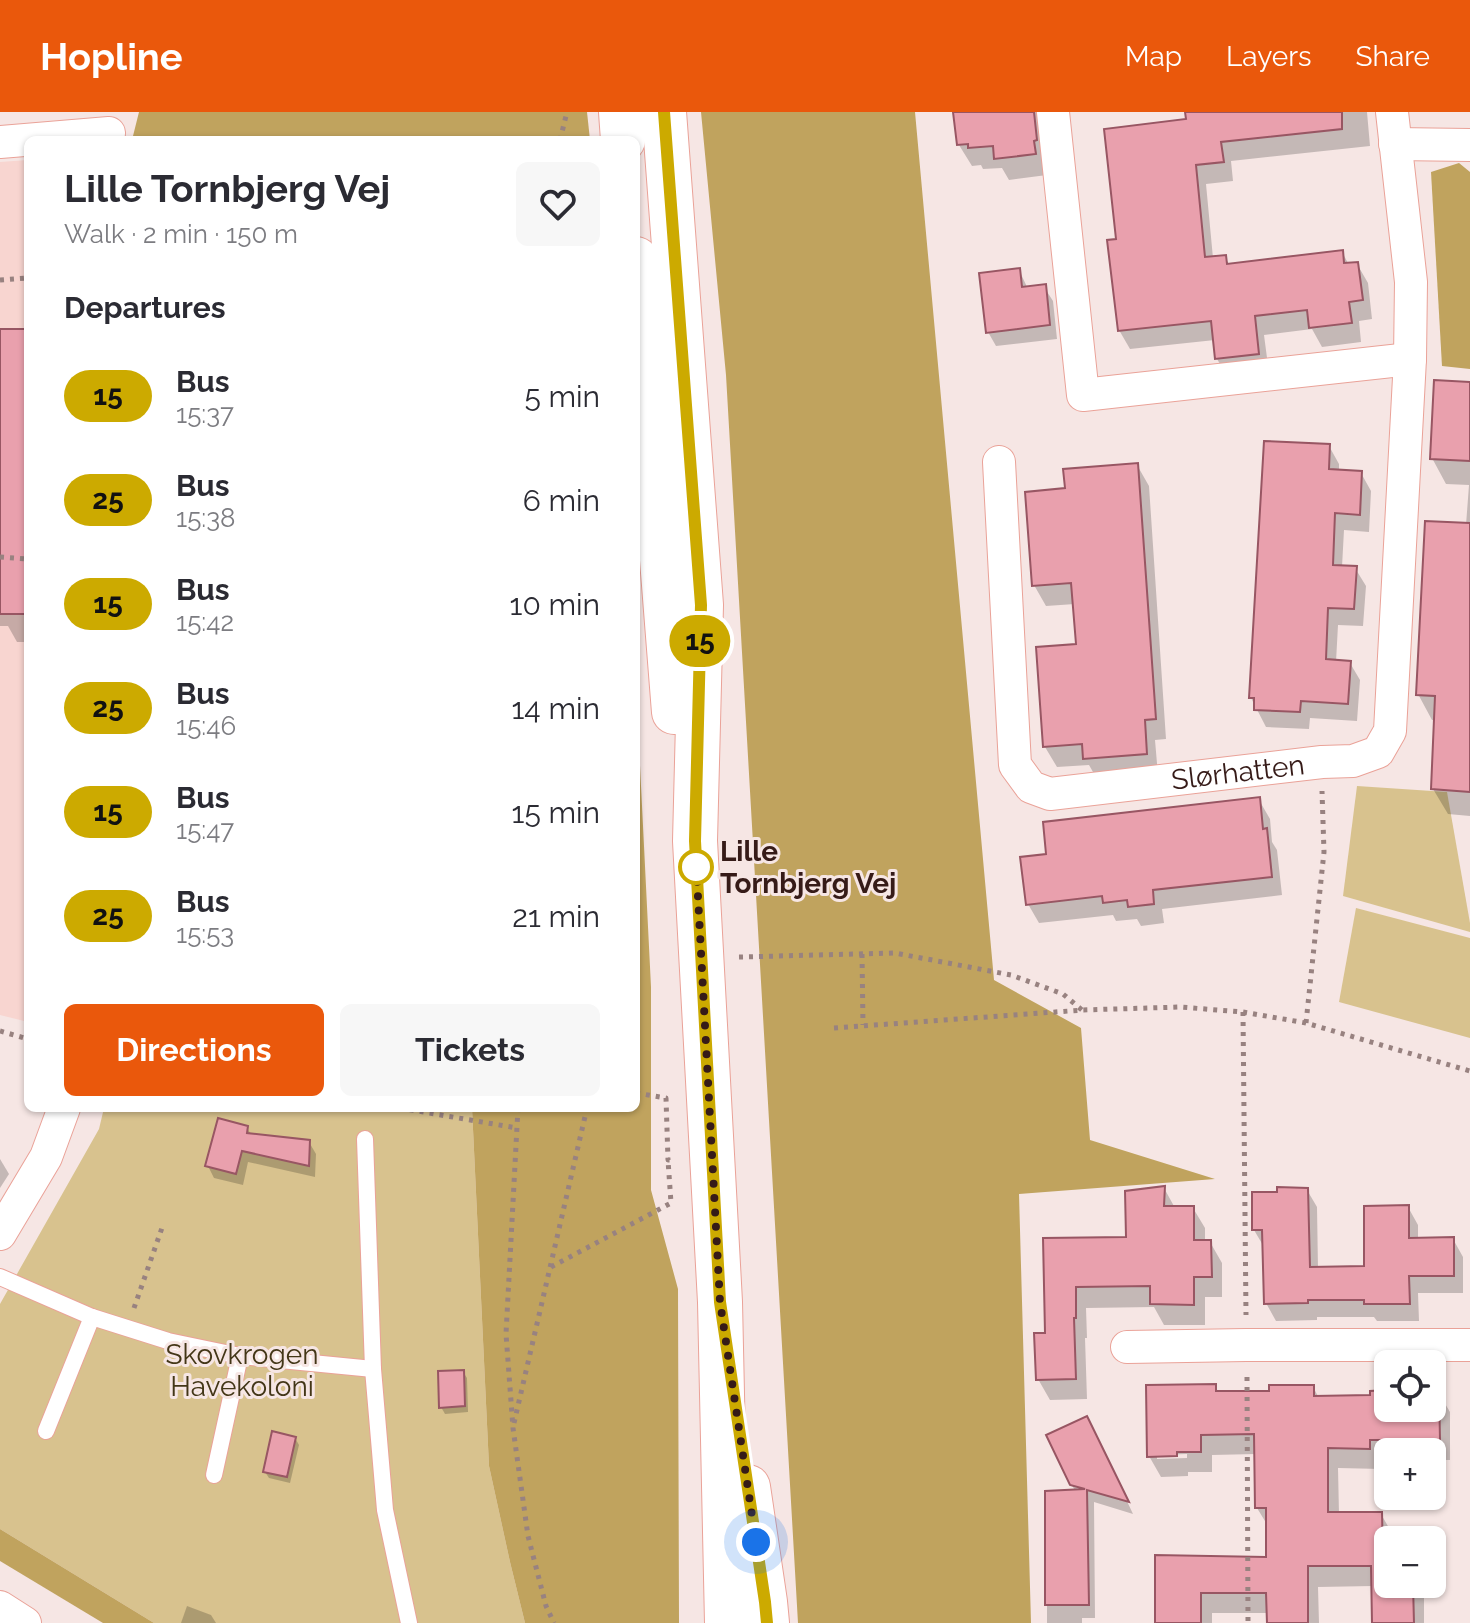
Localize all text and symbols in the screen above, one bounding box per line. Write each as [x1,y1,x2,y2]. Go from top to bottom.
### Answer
text: Hopline [40,34,183,79]
text: Map [1125,40,1182,73]
text: Layers [1226,40,1312,73]
text: Share [1356,40,1430,73]
button: heart [516,162,600,246]
text: Lille Tornbjerg Vej [64,166,390,211]
text: Walk · 2 min · 150 m [64,219,298,249]
text: Departures [64,290,226,325]
text: Bus [176,364,230,399]
text: 15 [93,379,123,412]
text: 5 min [524,379,600,414]
text: 15:37 [176,399,234,429]
text: Bus [176,468,230,503]
text: 25 [92,483,124,516]
text: 6 min [523,483,600,518]
text: 15:38 [176,503,236,533]
text: Bus [176,572,230,607]
text: 15 [93,587,123,620]
text: 10 min [510,587,600,622]
text: 15:42 [176,607,234,637]
line badge: 15 [664,615,736,667]
text: 15 [685,624,715,657]
text: Bus [176,676,230,711]
text: 25 [92,691,124,724]
text: 14 min [512,691,600,726]
text: 15:46 [176,711,236,741]
street label: Slørhatten [1169,748,1306,797]
text: Bus [176,780,230,815]
text: 15 [93,795,123,828]
text: 15 min [512,795,600,830]
text: 15:47 [176,815,234,845]
place label: Lille Tornbjerg Vej [720,835,896,900]
marker: Lille Tornbjerg Vej [679,850,713,884]
text: Bus [176,884,230,919]
text: 25 [92,899,124,932]
text: 21 min [512,899,600,934]
text: 15:53 [176,919,234,949]
button: Directions [64,1004,324,1096]
button: Tickets [340,1004,600,1096]
park label: Skovkrogen Havekoloni [165,1338,319,1403]
map controls [1374,1350,1446,1598]
button: locate [1374,1350,1446,1422]
button: + [1374,1438,1446,1510]
your location [736,1522,776,1562]
button: − [1374,1526,1446,1598]

